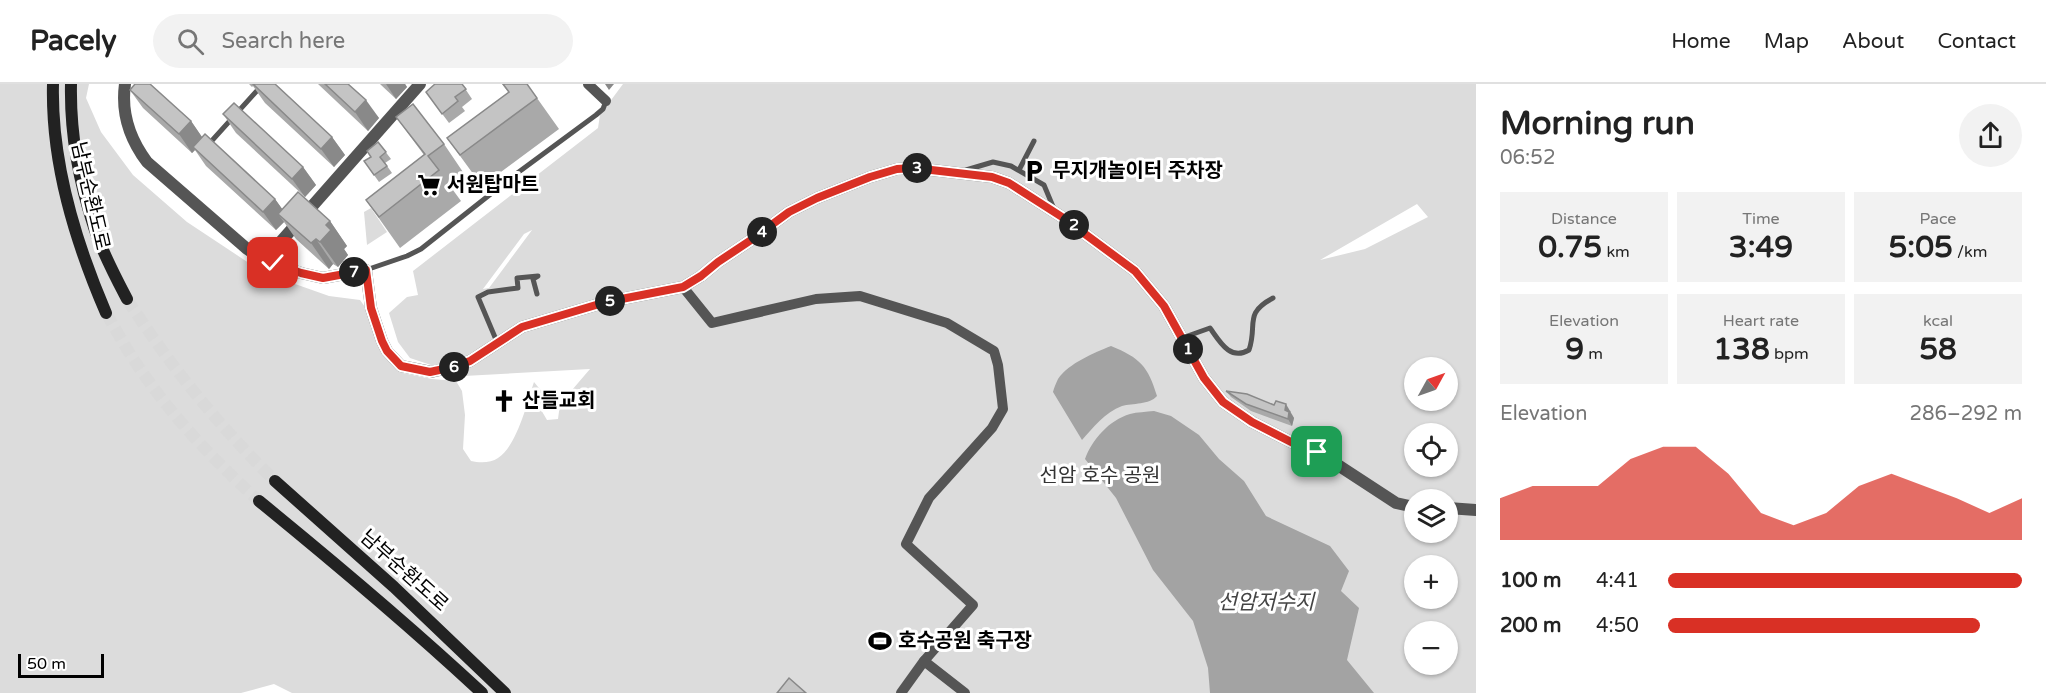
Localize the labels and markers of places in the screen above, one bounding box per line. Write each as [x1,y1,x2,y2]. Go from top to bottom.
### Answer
pin: 3 [902,153,932,183]
parking icon: 무지개놀이터 주차장 [1021,158,1047,184]
place label: 무지개놀이터 주차장 [1052,159,1223,183]
supermarket icon: 서원탑마트 [416,172,442,198]
place label: 서원탑마트 [447,173,539,197]
pin: 2 [1059,210,1089,240]
pin: 4 [747,217,777,247]
pin [247,237,298,288]
pin: 7 [339,257,369,287]
pin: 5 [595,286,625,316]
pin: 1 [1173,334,1203,364]
pin: 6 [439,352,469,382]
church icon: 산들교회 [491,388,517,414]
place label: 산들교회 [522,389,596,413]
pin [1291,426,1342,477]
sports icon: 호수공원 축구장 [867,628,893,654]
place label: 호수공원 축구장 [898,629,1032,653]

